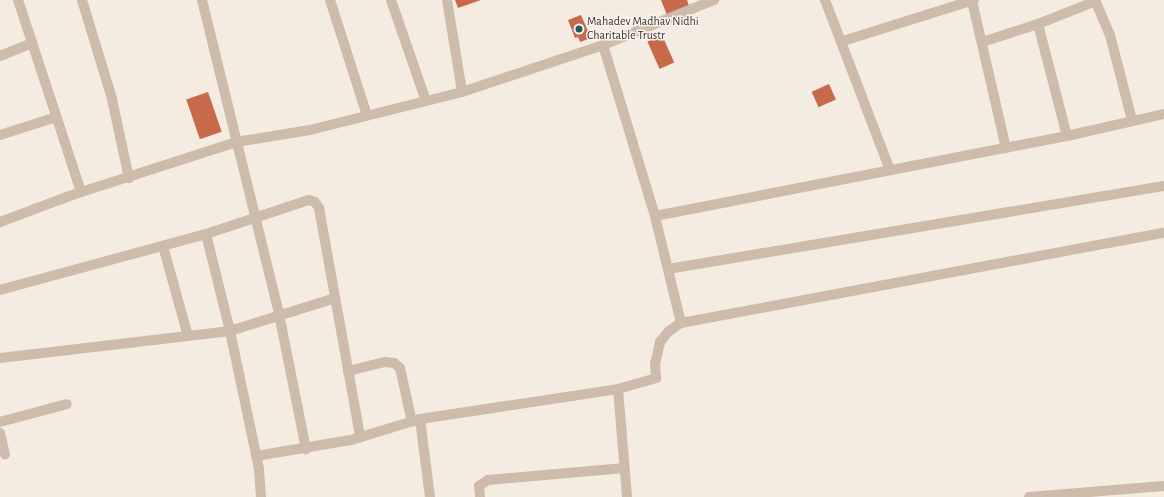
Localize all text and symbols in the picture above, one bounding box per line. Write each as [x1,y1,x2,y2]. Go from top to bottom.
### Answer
place label: Mahadev Madhav Nidhi Charitable Trustr [587,15,699,43]
marker: Mahadev Madhav Nidhi Charitable Trustr [574,24,584,34]

